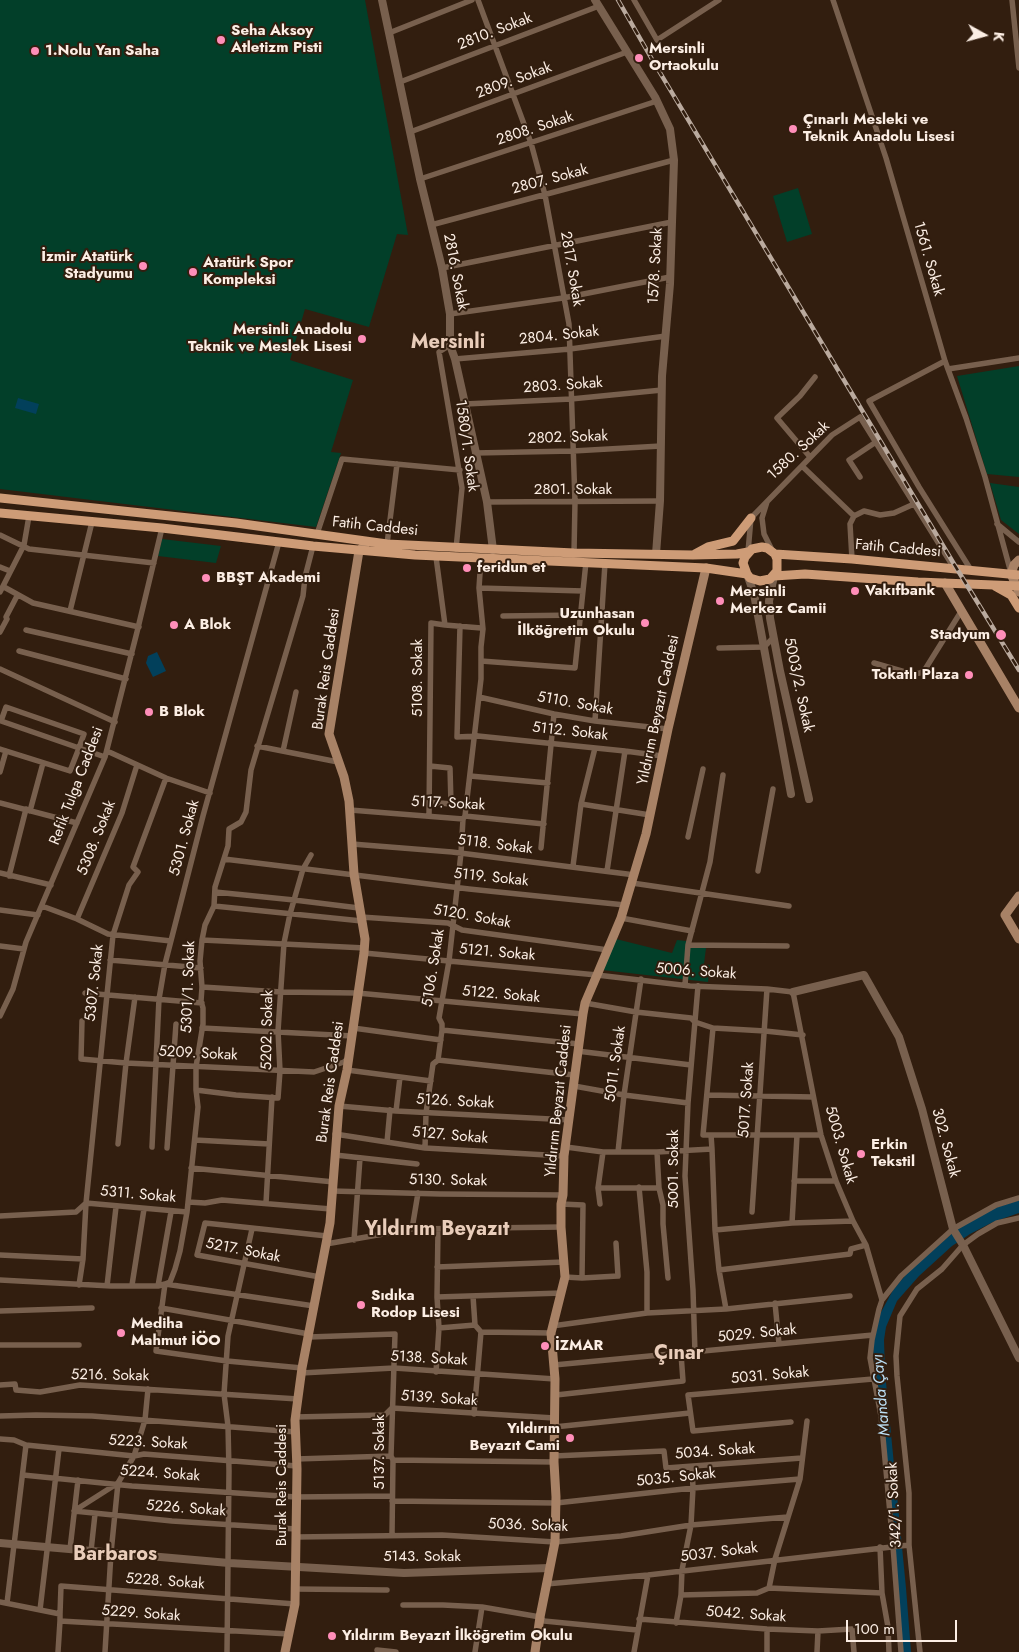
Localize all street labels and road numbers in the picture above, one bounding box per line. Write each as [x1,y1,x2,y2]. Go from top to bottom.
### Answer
street label: 2810. Sokak [455,10,535,54]
street label: 2809. Sokak [474,59,554,103]
street label: 2808. Sokak [494,108,576,150]
street label: 2807. Sokak [510,161,590,199]
street label: 1561. Sokak [909,220,947,298]
street label: 1578. Sokak [645,227,667,305]
street label: 2817. Sokak [556,230,586,308]
street label: 2816. Sokak [439,232,471,312]
street label: 2804. Sokak [518,323,600,349]
street label: 2803. Sokak [523,374,603,398]
street label: 1580/1. Sokak [451,399,481,493]
street label: 1580. Sokak [764,418,834,484]
street label: 2802. Sokak [528,428,608,448]
street label: 2801. Sokak [534,481,612,499]
street label: Fatih Caddesi [331,514,419,540]
street label: Fatih Caddesi [854,536,942,562]
street label: Burak Reis Caddesi [310,607,344,731]
street label: Yıldırım Beyazıt Caddesi [634,633,684,787]
street label: 5003/2. Sokak [779,636,817,734]
street label: 5108. Sokak [409,639,427,717]
street label: 5110. Sokak [536,688,614,720]
street label: 5112. Sokak [531,719,609,745]
street label: Refik Tulga Caddesi [46,724,108,848]
street label: 5117. Sokak [410,793,486,815]
street label: 5308. Sokak [74,798,120,878]
street label: 5301. Sokak [166,798,204,878]
street label: 5118. Sokak [456,831,534,859]
street label: 5119. Sokak [453,865,529,891]
street label: 5120. Sokak [432,901,512,933]
street label: 5106. Sokak [419,928,449,1008]
street label: 5301/1. Sokak [178,940,200,1034]
street label: 5121. Sokak [458,941,536,965]
street label: 5307. Sokak [82,943,108,1023]
street label: 5006. Sokak [655,960,737,984]
street label: 5122. Sokak [461,983,541,1007]
street label: 5202. Sokak [258,990,278,1070]
street label: Burak Reis Caddesi [314,1020,348,1144]
street label: Yıldırım Beyazıt Caddesi [542,1024,576,1178]
street label: 5011. Sokak [602,1025,630,1103]
street label: 5209. Sokak [158,1043,238,1065]
street label: 5017. Sokak [735,1061,759,1139]
street label: 5126. Sokak [415,1091,495,1113]
street label: 5003. Sokak [820,1104,860,1186]
street label: 302. Sokak [927,1106,963,1180]
street label: 5127. Sokak [411,1124,489,1148]
street label: 5001. Sokak [665,1129,683,1209]
street label: 5130. Sokak [409,1171,487,1191]
street label: 5311. Sokak [99,1183,177,1207]
street label: 5217. Sokak [204,1235,282,1267]
street label: 5029. Sokak [717,1321,797,1347]
street label: 5138. Sokak [390,1348,468,1370]
street label: 5031. Sokak [730,1364,810,1388]
street label: 5216. Sokak [71,1366,149,1386]
street label: 5139. Sokak [400,1387,478,1411]
street label: 5137. Sokak [371,1414,389,1490]
street label: Burak Reis Caddesi [273,1424,291,1546]
street label: 5223. Sokak [108,1432,188,1454]
street label: 5034. Sokak [674,1440,756,1464]
street label: 5224. Sokak [119,1462,201,1486]
street label: 342/1. Sokak [884,1462,906,1548]
street label: 5035. Sokak [635,1465,717,1491]
street label: 5226. Sokak [145,1497,227,1521]
street label: 5036. Sokak [488,1516,568,1536]
street label: 5037. Sokak [679,1539,759,1567]
street label: 5143. Sokak [383,1548,461,1566]
street label: 5228. Sokak [125,1570,205,1594]
street label: 5229. Sokak [101,1602,181,1626]
street label: 5042. Sokak [705,1603,787,1627]

